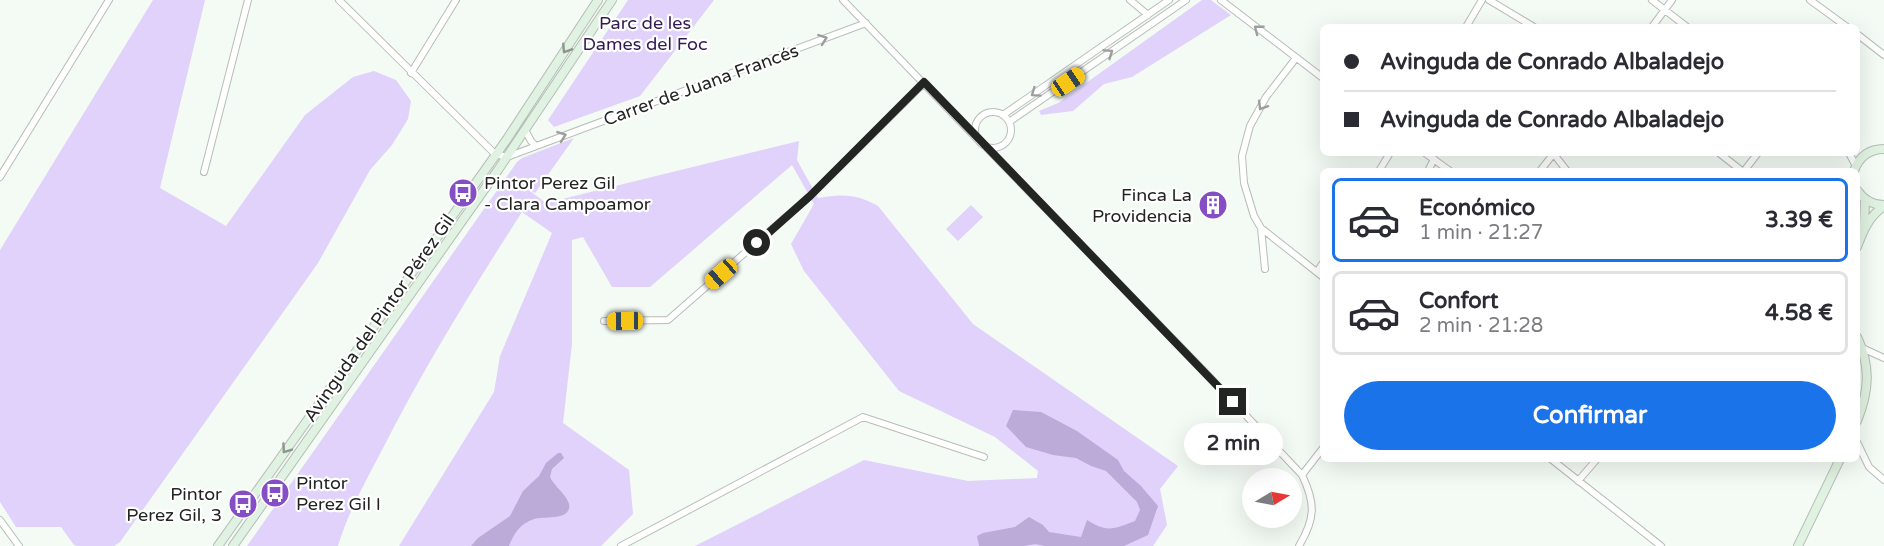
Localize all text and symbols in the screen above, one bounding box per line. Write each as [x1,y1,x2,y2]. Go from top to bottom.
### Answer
park label: Parc de les Dames del Foc [583,12,707,55]
one-way arrow [1254,25,1265,36]
one-way arrow [817,34,828,47]
street label: Carrer de Juana Francés [600,39,802,131]
one-way arrow [562,42,573,53]
one-way arrow [1102,49,1113,60]
text: Avinguda de Conrado Albaladejo [1380,49,1724,75]
car [1048,64,1088,100]
one-way arrow [1031,86,1042,97]
one-way arrow [1257,100,1269,110]
text: Avinguda de Conrado Albaladejo [1380,107,1724,133]
one-way arrow [556,131,566,144]
place label: Pintor Perez Gil - Clara Campoamor [484,172,651,215]
bus stop icon: Pintor Perez Gil - Clara Campoamor [447,177,479,209]
place label: Finca La Providencia [1092,184,1192,227]
building icon: Finca La Providencia [1197,189,1229,221]
icon: car [1347,193,1401,247]
text: Económico [1419,195,1535,221]
text: 3.39 € [1765,207,1833,233]
street label: Avinguda del Pintor Pérez Gil [299,210,459,426]
text: 1 min · 21:27 [1419,221,1543,245]
route start [743,229,770,256]
car [702,255,740,293]
icon: car [1347,286,1401,340]
text: Confort [1419,288,1498,314]
text: 4.58 € [1765,300,1833,326]
car [607,312,643,330]
text: 2 min · 21:28 [1419,314,1543,338]
button: Confirmar [1344,381,1836,450]
route end [1219,388,1246,415]
callout: 2 min [1184,423,1282,465]
text: 2 min [1207,432,1260,456]
one-way arrow [282,443,293,454]
north arrow [1242,468,1302,528]
map controls [1242,468,1302,528]
place label: Pintor Perez Gil I [296,472,381,515]
bus stop icon: Pintor Perez Gil I [259,477,291,509]
place label: Pintor Perez Gil, 3 [126,483,222,526]
bus stop icon: Pintor Perez Gil, 3 [227,488,259,520]

